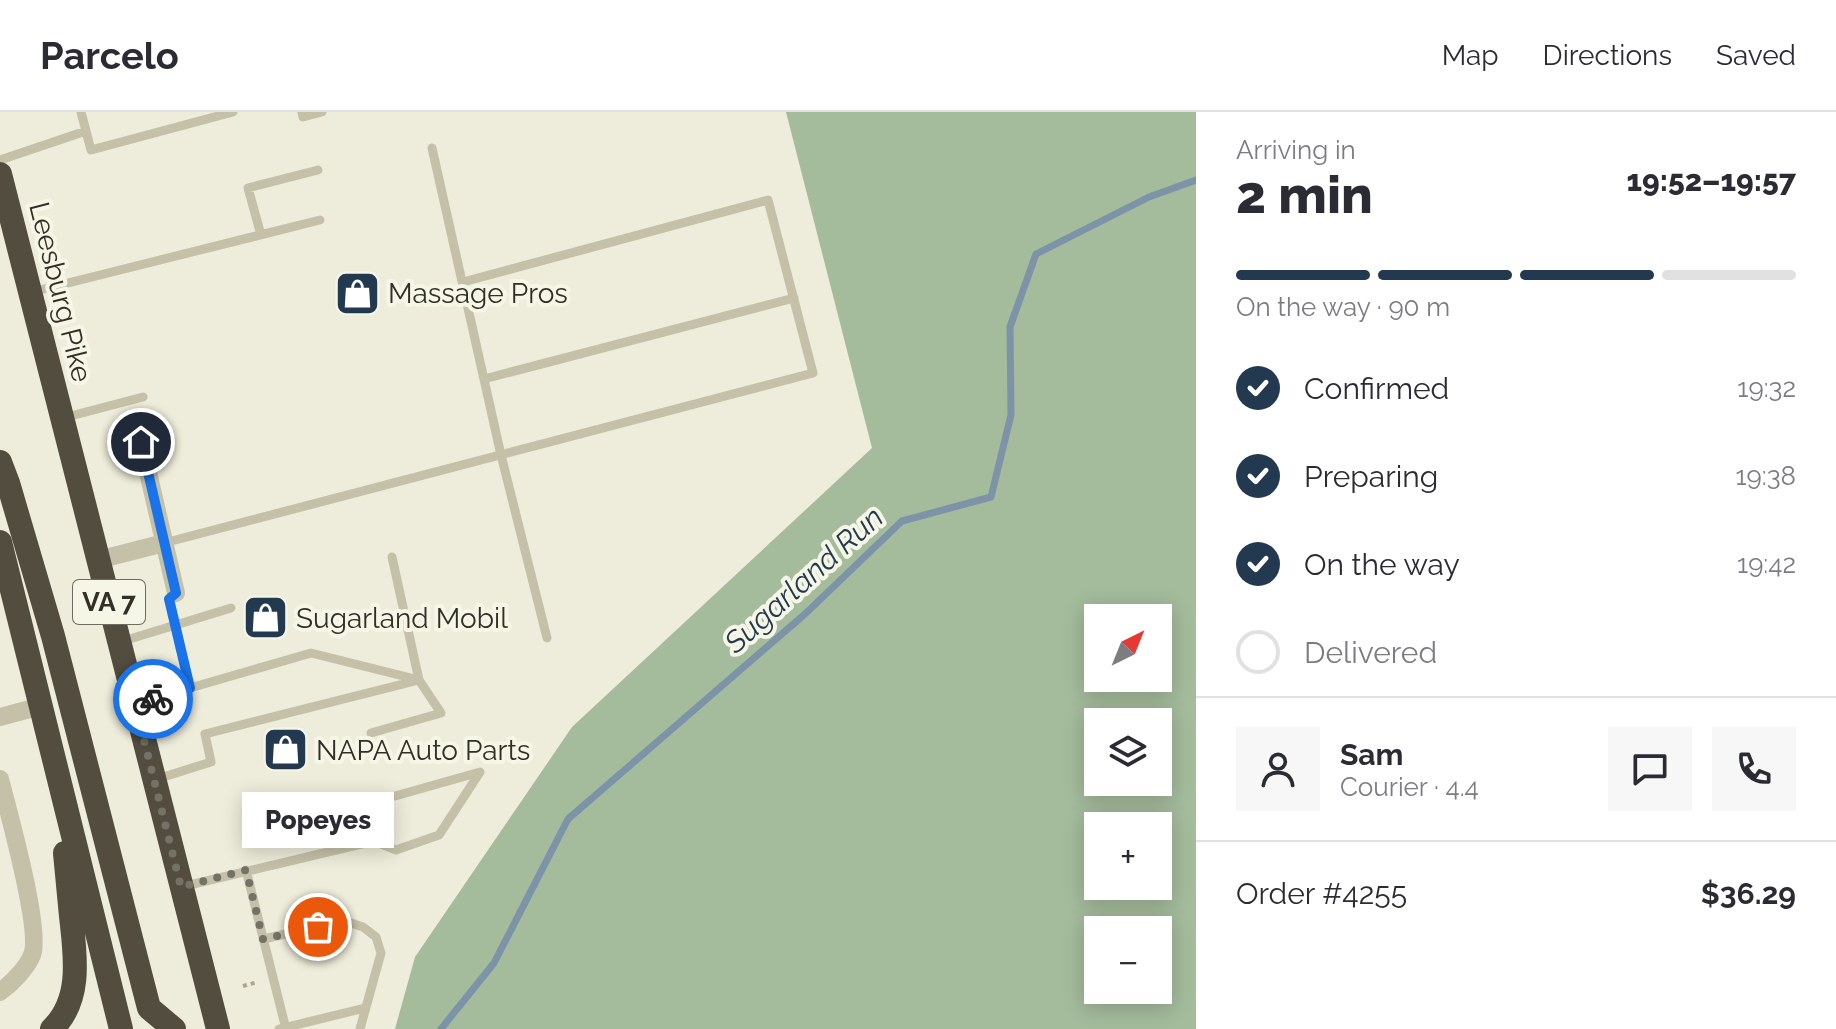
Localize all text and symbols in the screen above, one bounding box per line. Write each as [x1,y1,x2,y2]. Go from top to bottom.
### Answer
text: Parcelo [40,33,179,78]
text: Map [1442,39,1499,72]
text: Directions [1543,39,1672,72]
text: Saved [1716,39,1796,72]
text: Arriving in [1236,135,1356,165]
text: 19:52–19:57 [1627,163,1796,198]
text: 2 min [1236,164,1373,225]
street label: Leesburg Pike [22,199,99,386]
shop icon: Massage Pros [333,269,381,317]
place label: Massage Pros [388,277,568,310]
text: On the way · 90 m [1236,292,1450,322]
icon: check [1236,366,1280,410]
text: Confirmed [1304,371,1449,406]
text: 19:32 [1737,373,1796,403]
pin [107,408,175,476]
icon: home [119,420,163,464]
icon: check [1236,454,1280,498]
text: Preparing [1304,459,1438,494]
text: 19:38 [1735,461,1796,491]
water label: Sugarland Run [717,499,890,661]
icon: check [1236,542,1280,586]
text: On the way [1304,547,1460,582]
text: 19:42 [1737,549,1796,579]
road number: VA 7 [73,580,145,624]
shop icon: Sugarland Mobil [241,594,289,642]
place label: Sugarland Mobil [296,602,508,635]
north arrow [1084,604,1172,692]
map controls [1084,604,1172,1004]
text: Delivered [1304,635,1437,670]
courier [113,659,193,739]
icon: bike [131,677,175,721]
button: layers [1084,708,1172,796]
shop icon: NAPA Auto Parts [261,726,309,774]
button: person [1236,727,1320,811]
button: chat [1608,727,1692,811]
button: phone [1712,727,1796,811]
place label: NAPA Auto Parts [316,734,530,767]
text: Sam [1340,737,1403,772]
text: Courier · 4.4 [1340,772,1479,802]
callout: Popeyes [242,791,394,847]
text: Popeyes [265,805,371,835]
button: + [1084,812,1172,900]
text: Order #4255 [1236,876,1407,911]
text: $36.29 [1701,876,1796,911]
pin [284,893,352,961]
icon: bag [296,905,340,949]
button: − [1084,916,1172,1004]

